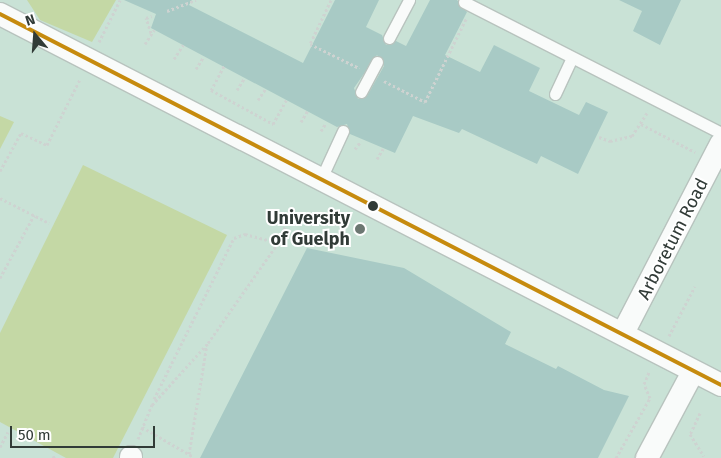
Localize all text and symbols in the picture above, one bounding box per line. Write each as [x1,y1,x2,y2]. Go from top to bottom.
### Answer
north arrow [10,10,60,60]
text: N [23,11,37,30]
street label: Arboretum Road [633,175,713,303]
unlabelled marker [368,201,378,211]
place label: University of Guelph [267,208,350,250]
marker: University of Guelph [354,223,366,235]
scale bar [12,416,158,448]
text: 50 m [18,426,51,444]

